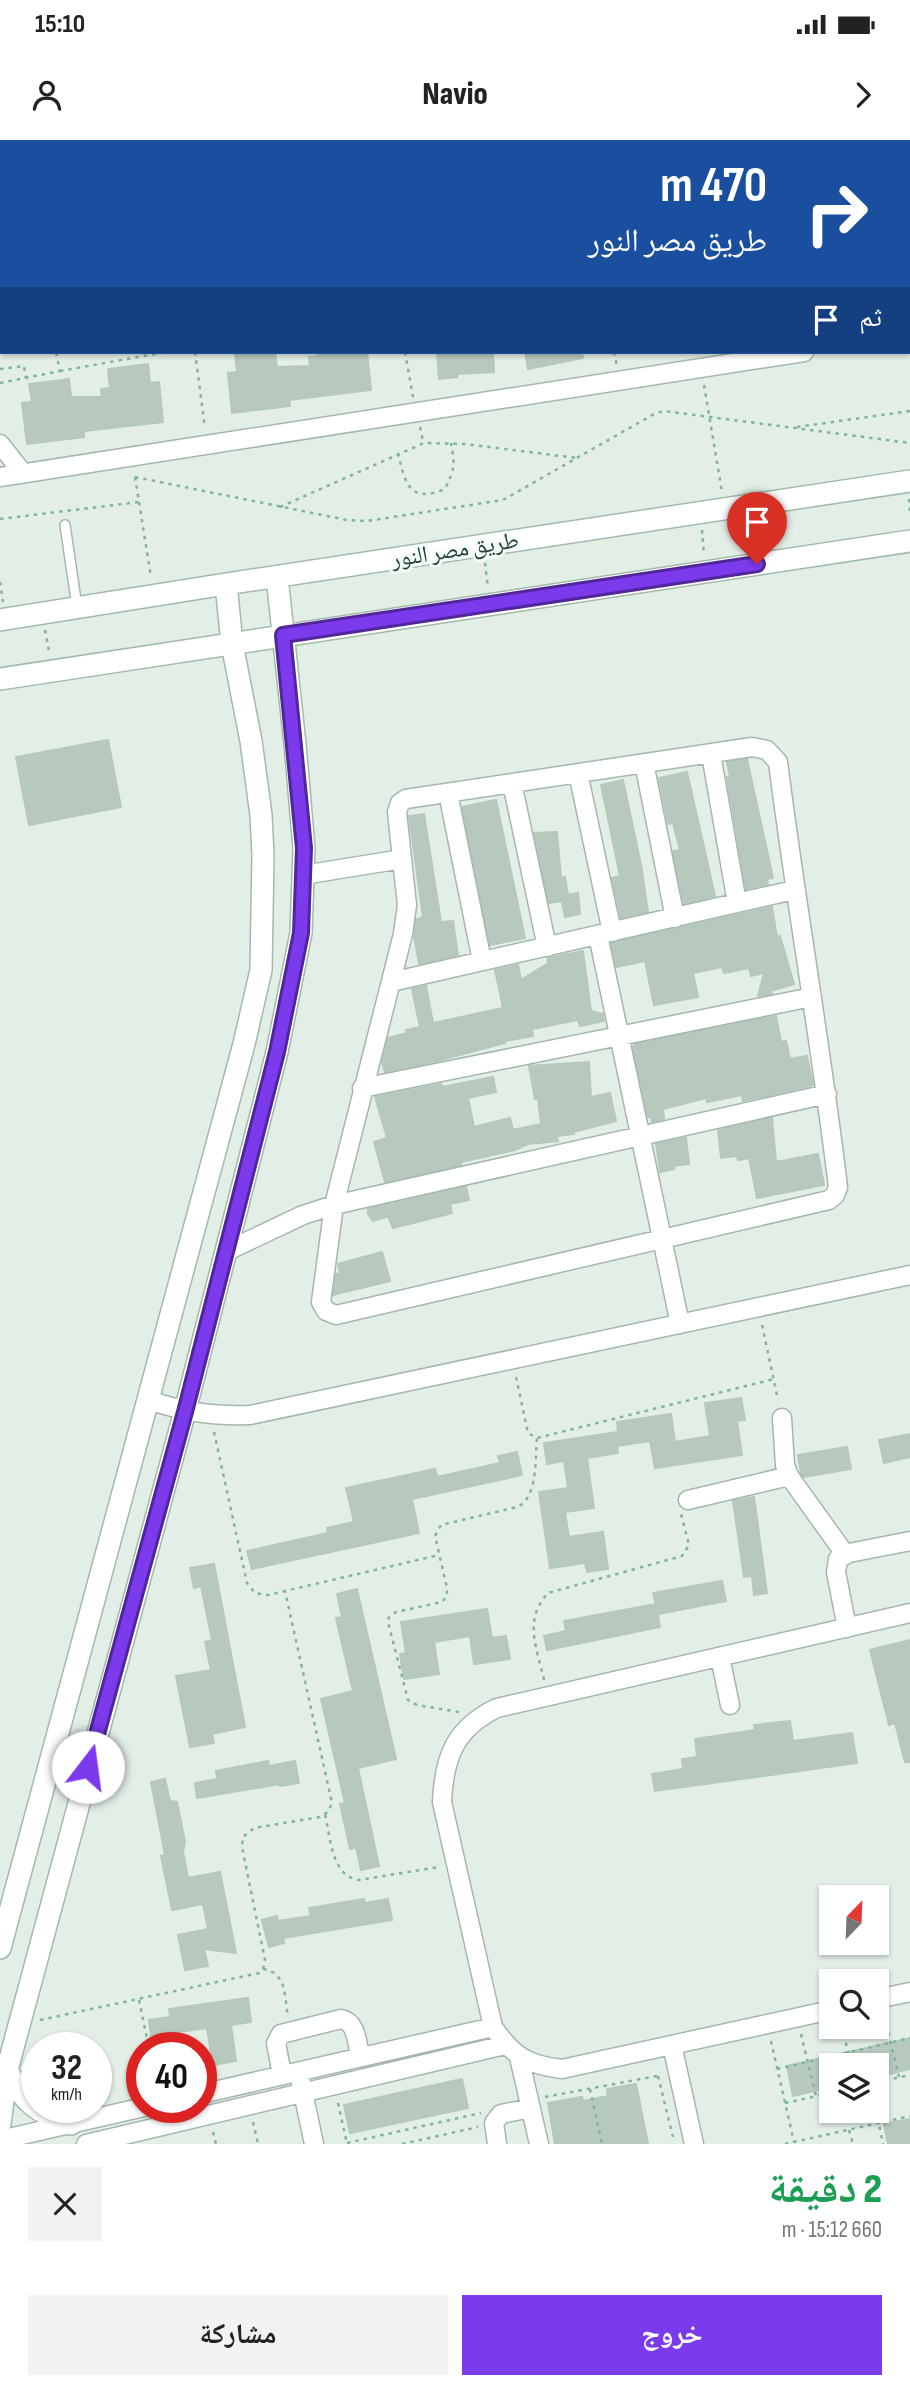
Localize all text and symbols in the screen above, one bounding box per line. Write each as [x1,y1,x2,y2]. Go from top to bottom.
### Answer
text: 15:10 [35,9,85,40]
text: Navio [422,75,488,114]
icon: person [28,76,66,114]
icon: forward [844,76,882,114]
text: 470 m [660,157,767,216]
icon: right [791,168,882,259]
text: طريق مصر النور [588,222,767,261]
icon: arrive [807,301,845,339]
text: ثم [859,303,882,334]
pin [727,492,787,564]
icon: arrive [738,503,776,541]
street label: طريق مصر النور [388,526,521,574]
position arrow [51,1730,125,1804]
north arrow [819,1885,889,1955]
map controls [819,1885,889,2123]
button: search [819,1969,889,2039]
speed limit sign: 40 [126,2032,217,2123]
text: 32 [51,2047,82,2090]
button: layers [819,2053,889,2123]
text: km/h [51,2084,82,2105]
text: 2 دقيقة [768,2164,882,2215]
button: close [28,2167,102,2241]
text: 660 m · 15:12 [782,2216,882,2244]
button: مشاركة [28,2295,448,2375]
button: خروج [462,2295,882,2375]

